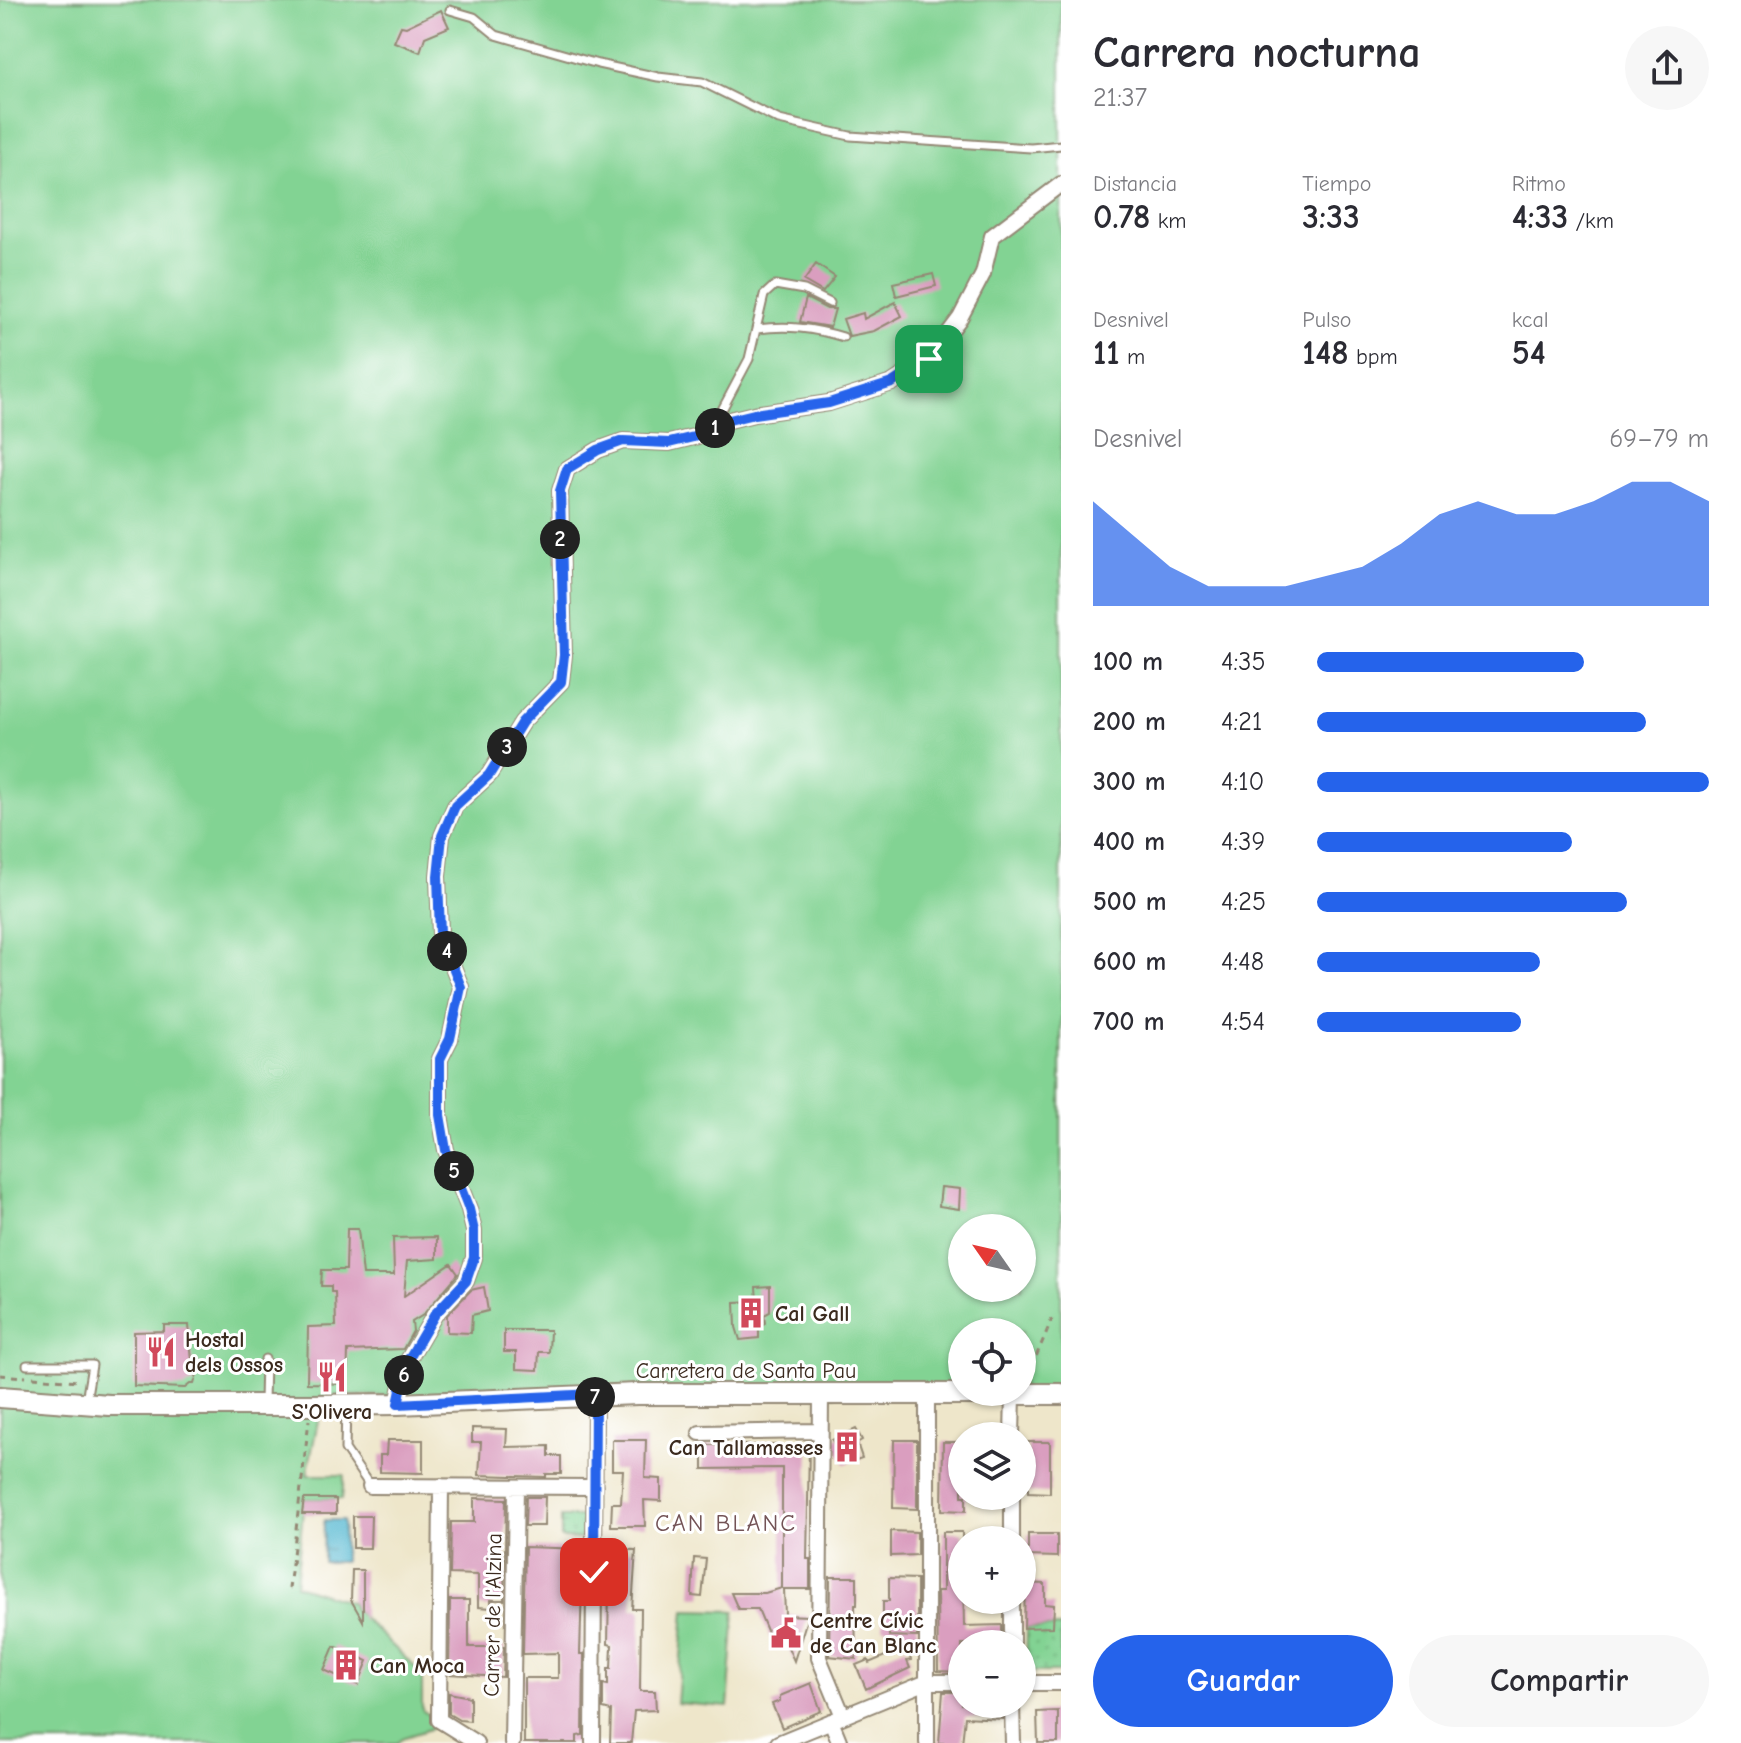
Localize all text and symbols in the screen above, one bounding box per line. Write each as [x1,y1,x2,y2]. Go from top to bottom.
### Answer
button: share [1625,26,1709,110]
text: Carrera nocturna [1093,27,1421,78]
text: 21:37 [1093,83,1147,113]
text: Distancia [1093,171,1177,197]
text: Tiempo [1302,171,1371,197]
text: Ritmo [1512,171,1566,197]
text: 0.78 [1093,197,1150,237]
text: 3:33 [1302,197,1360,237]
text: 4:33 [1512,197,1568,237]
text: km [1150,208,1187,234]
text: /km [1568,208,1614,234]
text: Desnivel [1093,307,1169,333]
text: Pulso [1302,307,1351,333]
text: kcal [1512,307,1549,333]
pin [895,325,963,393]
text: 11 [1093,333,1120,373]
text: 148 [1302,333,1349,373]
text: 54 [1512,333,1546,373]
icon: arrive [907,337,951,381]
text: m [1120,344,1145,370]
text: bpm [1349,344,1398,370]
pin: 1 [695,408,735,448]
text: 1 [711,415,719,441]
text: Desnivel [1093,424,1183,454]
text: 69–79 m [1609,424,1709,454]
pin: 2 [540,519,580,559]
text: 2 [555,526,565,552]
text: 100 m [1093,647,1163,677]
text: 4:35 [1221,647,1266,677]
text: 200 m [1093,707,1166,737]
text: 4:21 [1221,707,1262,737]
pin: 3 [487,727,527,767]
text: 3 [502,734,512,760]
text: 300 m [1093,767,1166,797]
text: 4:10 [1221,767,1264,797]
text: 400 m [1093,827,1165,857]
text: 4:39 [1221,827,1265,857]
text: 500 m [1093,887,1167,917]
text: 4:25 [1221,887,1266,917]
pin: 4 [427,931,467,971]
text: 4 [442,938,452,964]
text: 600 m [1093,947,1166,977]
text: 4:48 [1221,947,1264,977]
text: 700 m [1093,1007,1164,1037]
text: 4:54 [1221,1007,1265,1037]
pin: 5 [434,1151,474,1191]
text: 5 [448,1158,460,1184]
north arrow [948,1214,1036,1302]
map controls [948,1214,1036,1718]
building icon: Cal Gall [734,1296,768,1330]
place label: Cal Gall [775,1301,850,1327]
button: locate [948,1318,1036,1406]
place label: Hostal dels Ossos [185,1327,283,1378]
restaurant icon: Hostal dels Ossos [144,1335,178,1369]
pin: 6 [384,1355,424,1395]
street label: Carretera de Santa Pau [636,1358,856,1384]
restaurant icon: S'Olivera [315,1360,349,1394]
text: 6 [398,1362,410,1388]
pin: 7 [575,1377,615,1417]
text: 7 [590,1384,600,1410]
place label: S'Olivera [292,1399,372,1425]
button: layers [948,1422,1036,1510]
building icon: Can Tallamasses [830,1430,864,1464]
place label: Can Tallamasses [669,1435,823,1461]
district label: CAN BLANC [655,1509,797,1537]
button: + [948,1526,1036,1614]
street label: Carrer de l'Alzina [479,1533,507,1697]
pin [560,1538,628,1606]
icon: check [572,1550,616,1594]
place label: Centre Cívic de Can Blanc [810,1608,937,1659]
public building icon: Centre Cívic de Can Blanc [769,1616,803,1650]
button: − [948,1630,1036,1718]
button: Guardar [1093,1635,1393,1727]
button: Compartir [1409,1635,1709,1727]
building icon: Can Moca [329,1648,363,1682]
place label: Can Moca [370,1653,465,1679]

